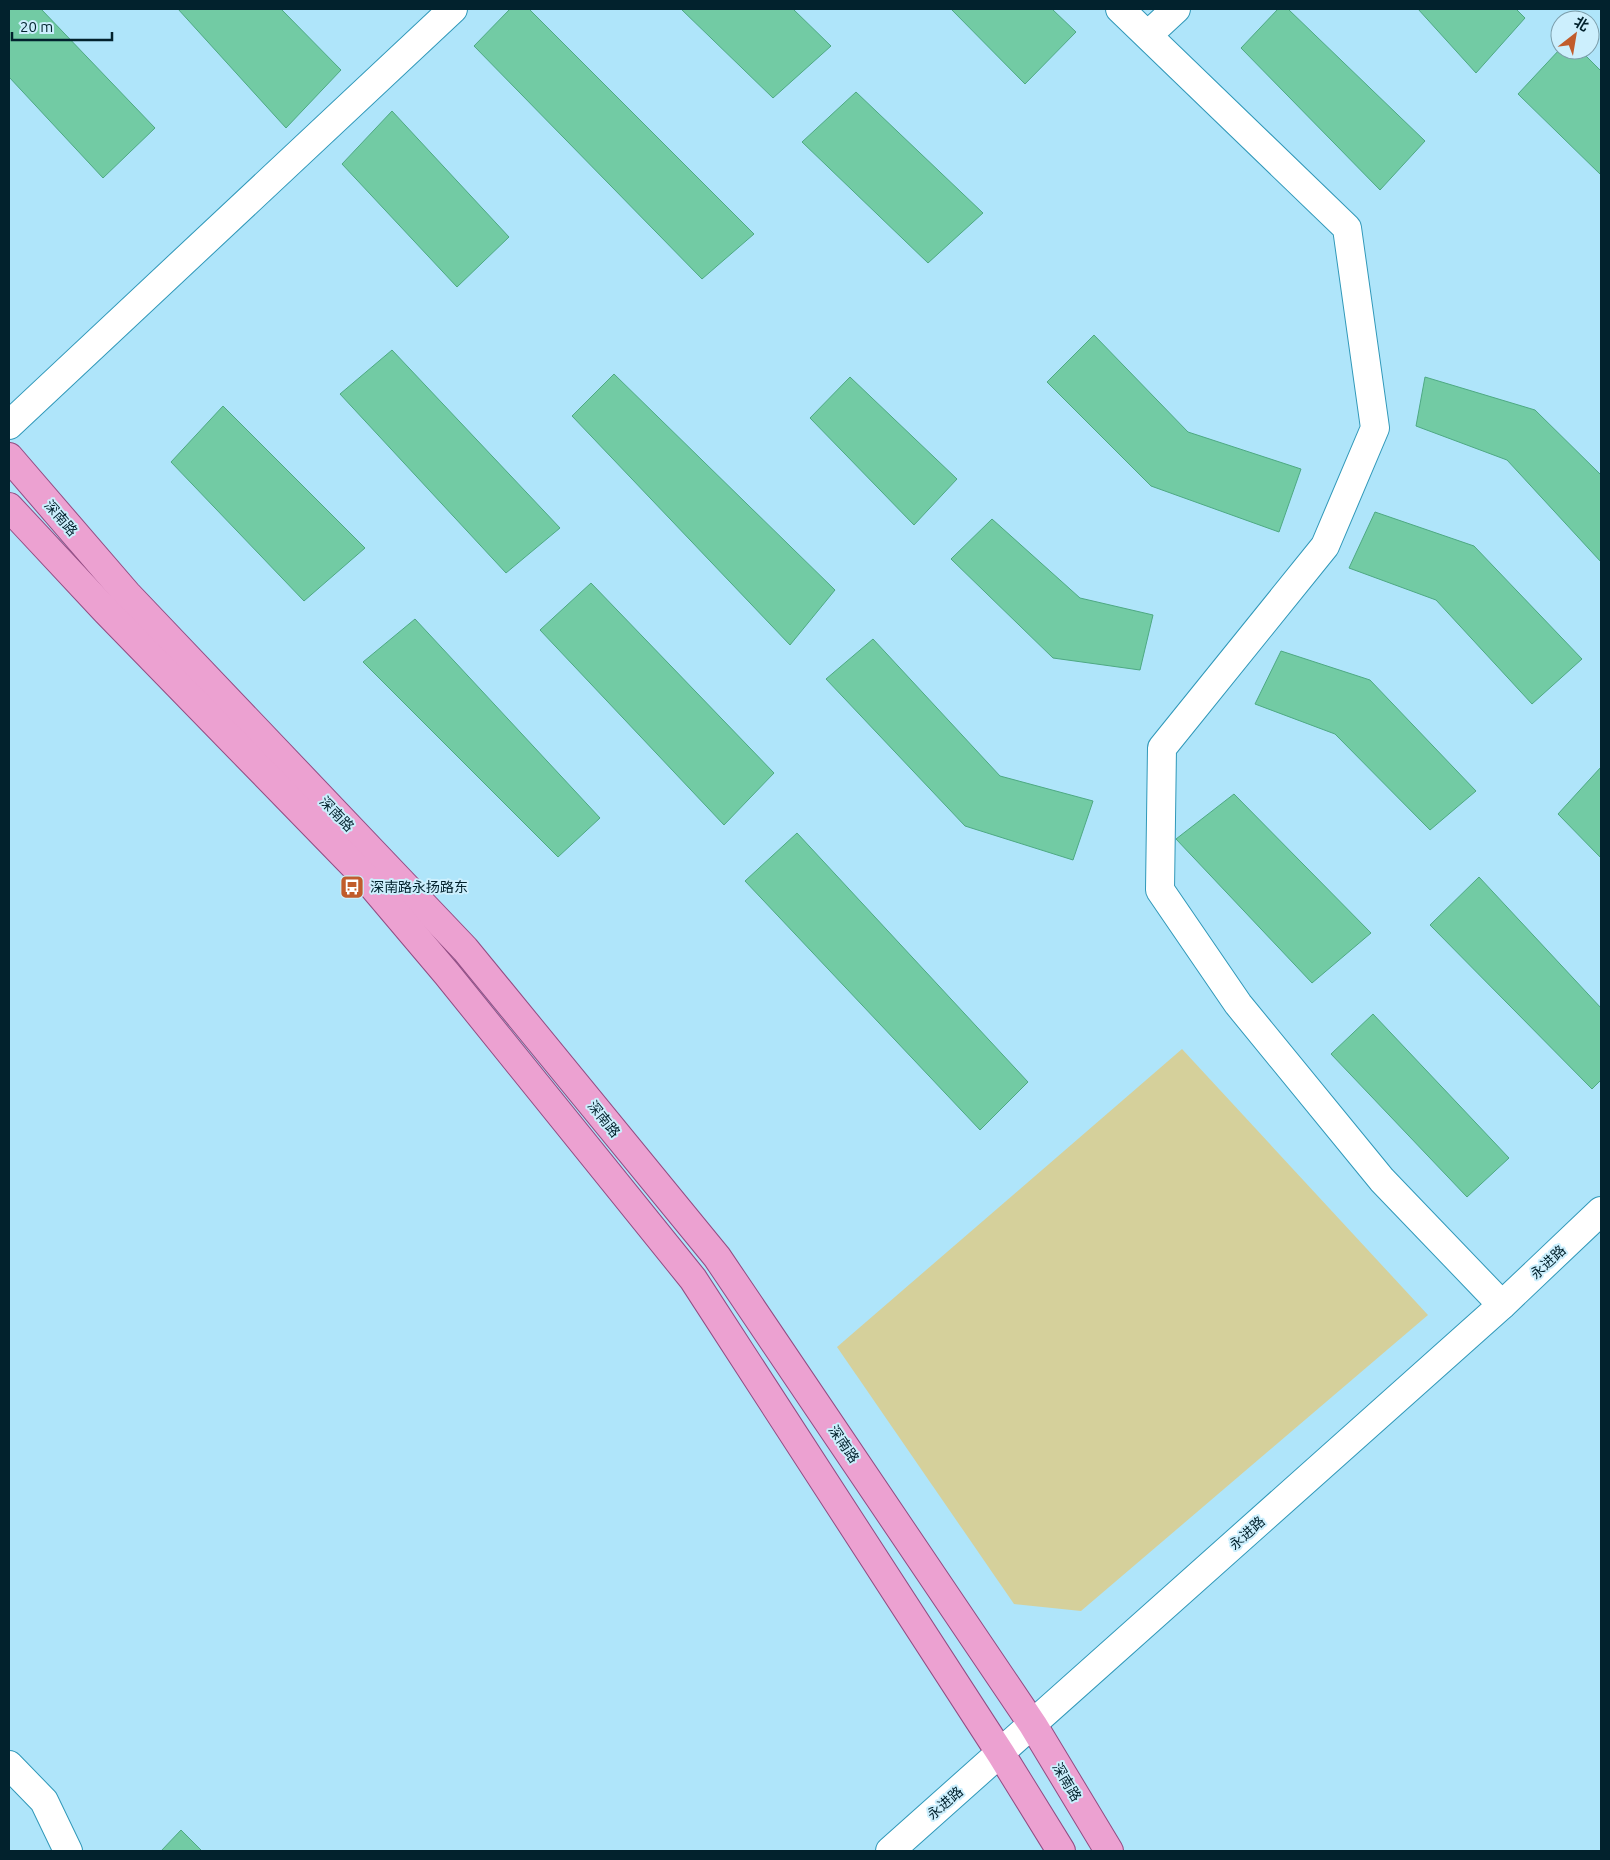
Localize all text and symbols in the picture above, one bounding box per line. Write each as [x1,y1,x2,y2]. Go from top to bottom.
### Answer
scale bar [12,10,112,42]
north arrow [1550,10,1600,60]
text: 北 [1572,13,1592,34]
text: 20 m [20,18,53,35]
street label: 深南路 [41,497,81,539]
street label: 深南路 [317,793,357,835]
bus stop icon: 深南路永扬路东 [339,874,365,900]
place label: 深南路永扬路东 [370,879,468,895]
street label: 深南路 [585,1098,623,1140]
street label: 永进路 [1527,1242,1569,1282]
street label: 深南路 [826,1422,862,1466]
street label: 永进路 [1226,1513,1268,1553]
street label: 深南路 [1049,1760,1085,1804]
street label: 永进路 [924,1783,966,1823]

